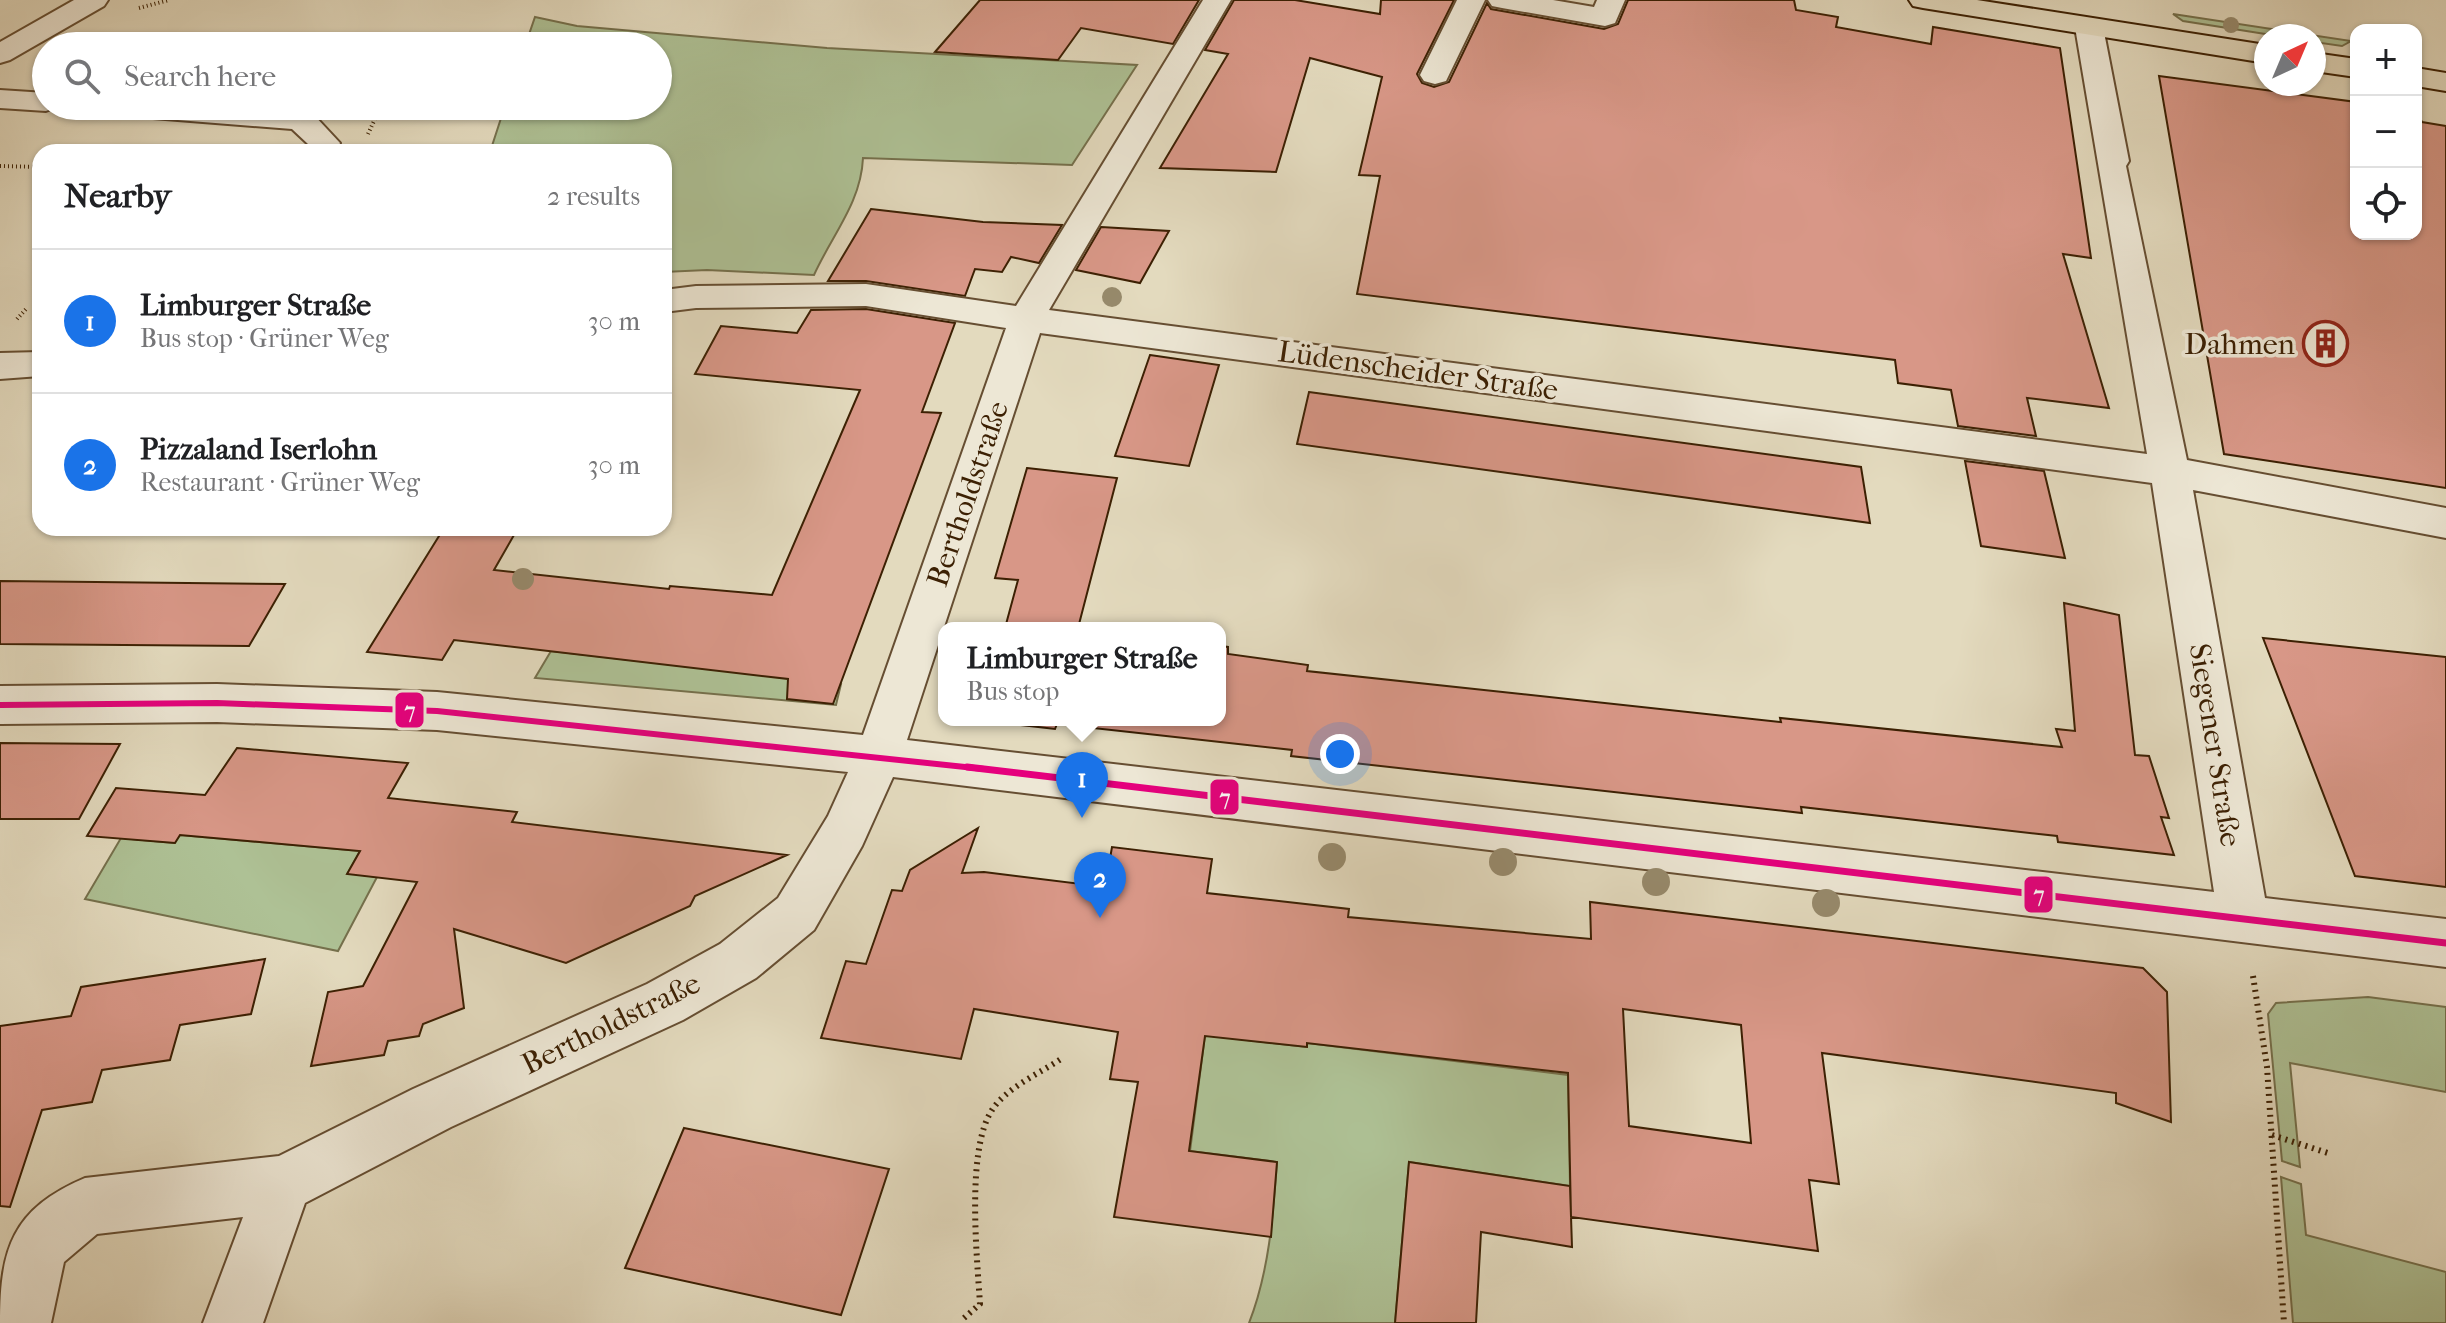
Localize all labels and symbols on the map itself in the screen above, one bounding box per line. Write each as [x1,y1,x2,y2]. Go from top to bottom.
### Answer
north arrow [2254,24,2326,96]
building icon: Dahmen [2302,320,2350,368]
place label: Dahmen [2184,327,2296,362]
street label: Lüdenscheider Straße [1276,334,1560,408]
street label: Bertholdstraße [920,397,1016,591]
street label: Siegener Straße [2182,641,2248,849]
line badge: 7 [394,691,425,729]
text: 7 [404,698,416,724]
your location [1320,734,1360,774]
pin: 1 [1056,752,1108,818]
line badge: 7 [1209,778,1240,816]
text: 7 [1219,785,1231,811]
pin: 2 [1074,852,1126,918]
line badge: 7 [2023,875,2054,914]
text: 7 [2033,882,2045,908]
street label: Bertholdstraße [516,966,706,1082]

